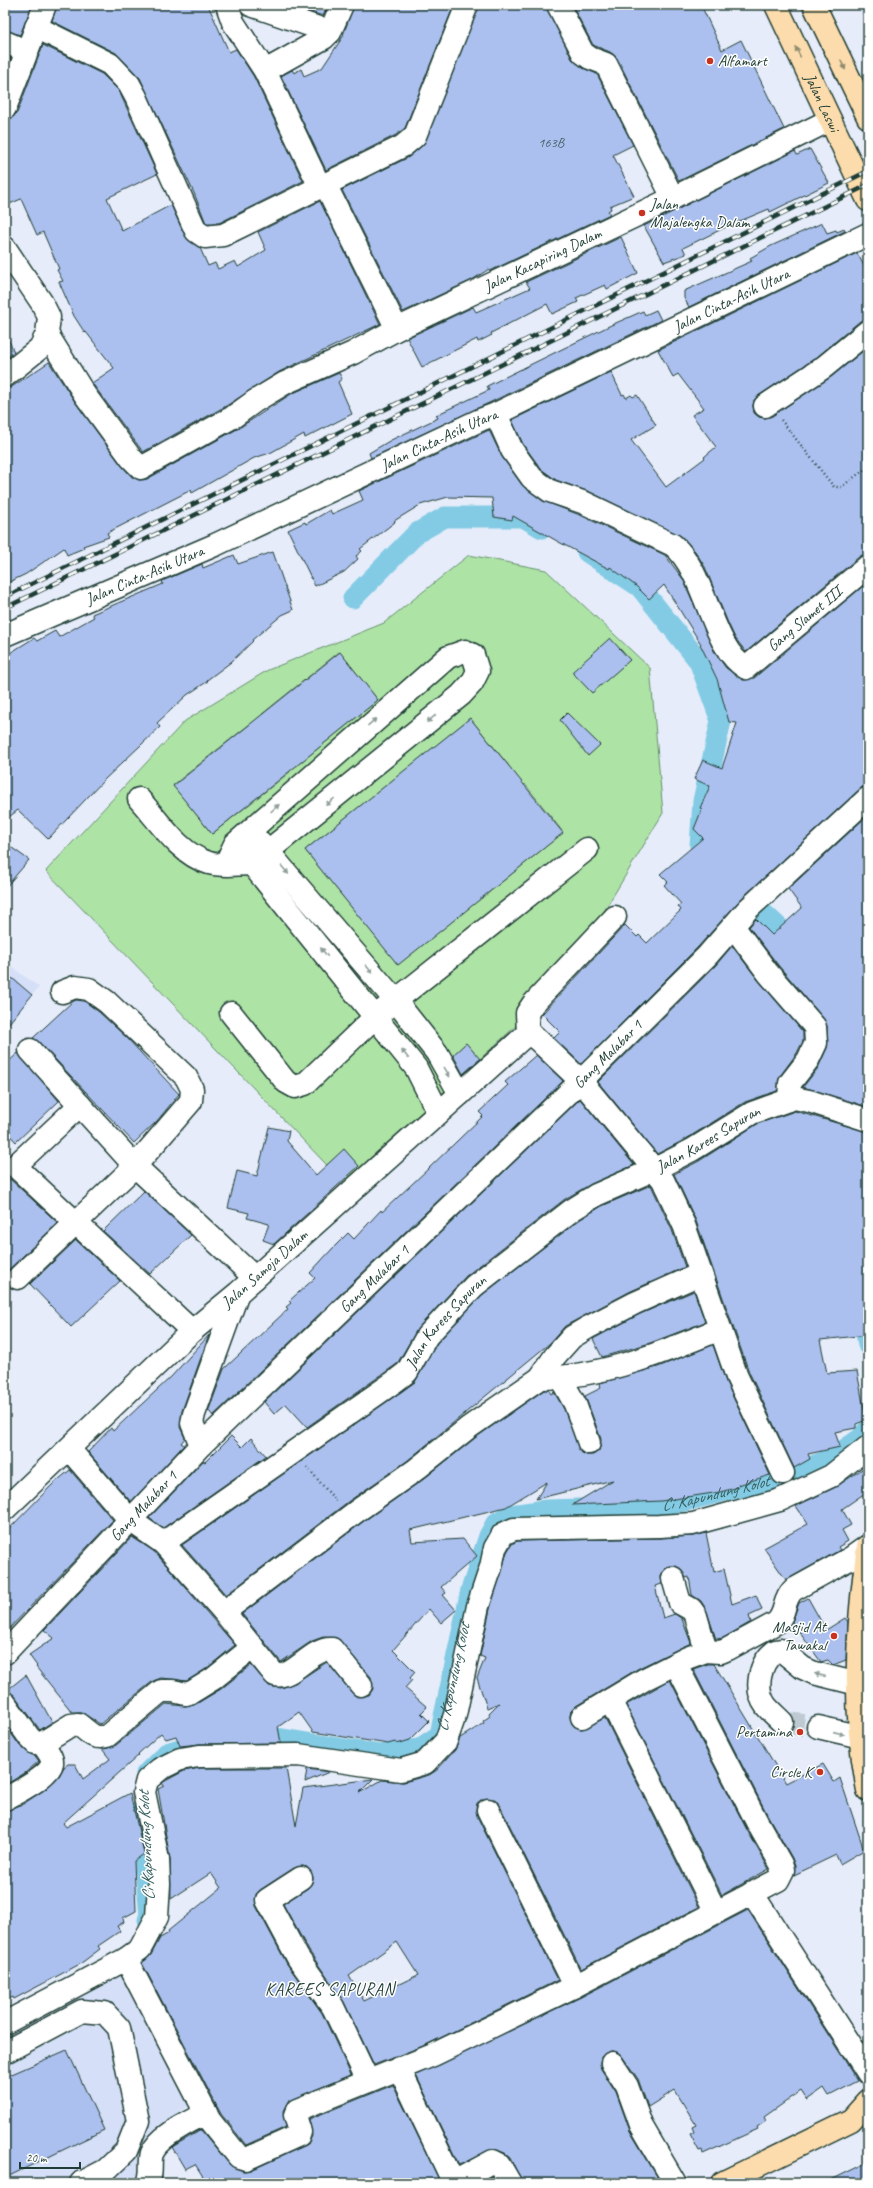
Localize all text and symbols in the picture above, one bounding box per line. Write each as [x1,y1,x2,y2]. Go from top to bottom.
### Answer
one-way arrow [795,47,801,58]
place label: Alfamart [718,51,769,71]
marker: Alfamart [705,56,715,66]
one-way arrow [840,60,846,71]
street label: Jalan Laswi [799,69,845,137]
house number: 163B [538,134,566,151]
place label: Jalan Majalengka Dalam [649,194,752,232]
marker: Jalan Majalengka Dalam [637,208,647,218]
street label: Jalan Kacapiring Dalam [480,223,606,297]
street label: Jalan Cinta-Asih Utara [669,263,794,337]
street label: Jalan Cinta-Asih Utara [376,404,502,476]
street label: Jalan Cinta-Asih Utara [82,540,208,610]
street label: Gang Slamet III [763,580,849,656]
one-way arrow [425,715,436,724]
one-way arrow [367,718,378,727]
one-way arrow [325,797,336,806]
one-way arrow [270,803,280,813]
one-way arrow [280,865,289,876]
one-way arrow [320,947,328,958]
one-way arrow [364,964,374,974]
street label: Gang Malabar 1 [569,1015,647,1093]
one-way arrow [401,1049,409,1059]
one-way arrow [444,1066,451,1078]
street label: Jalan Karees Sapuran [652,1101,764,1177]
street label: Jalan Samoja Dalam [217,1224,313,1313]
street label: Gang Malabar 1 [335,1240,414,1317]
street label: Jalan Karees Sapuran [400,1270,491,1373]
street label: Gang Malabar 1 [106,1466,182,1545]
water label: Ci Kapundung Kolot [660,1469,774,1515]
place label: Masjid At Tawakal [772,1617,829,1655]
water label: Ci Kapundung Kolot [431,1618,475,1733]
marker: Masjid At Tawakal [829,1631,839,1641]
one-way arrow [814,1671,826,1677]
place label: Pertamina [736,1722,793,1742]
marker: Pertamina [795,1727,805,1737]
one-way arrow [833,1730,845,1736]
place label: Circle K [770,1762,815,1782]
marker: Circle K [815,1767,825,1777]
water label: Ci Kapundung Kolot [132,1787,159,1901]
district label: KAREES SAPURAN [265,1979,397,2000]
scale bar [20,2144,80,2170]
text: 20 m [26,2150,48,2166]

